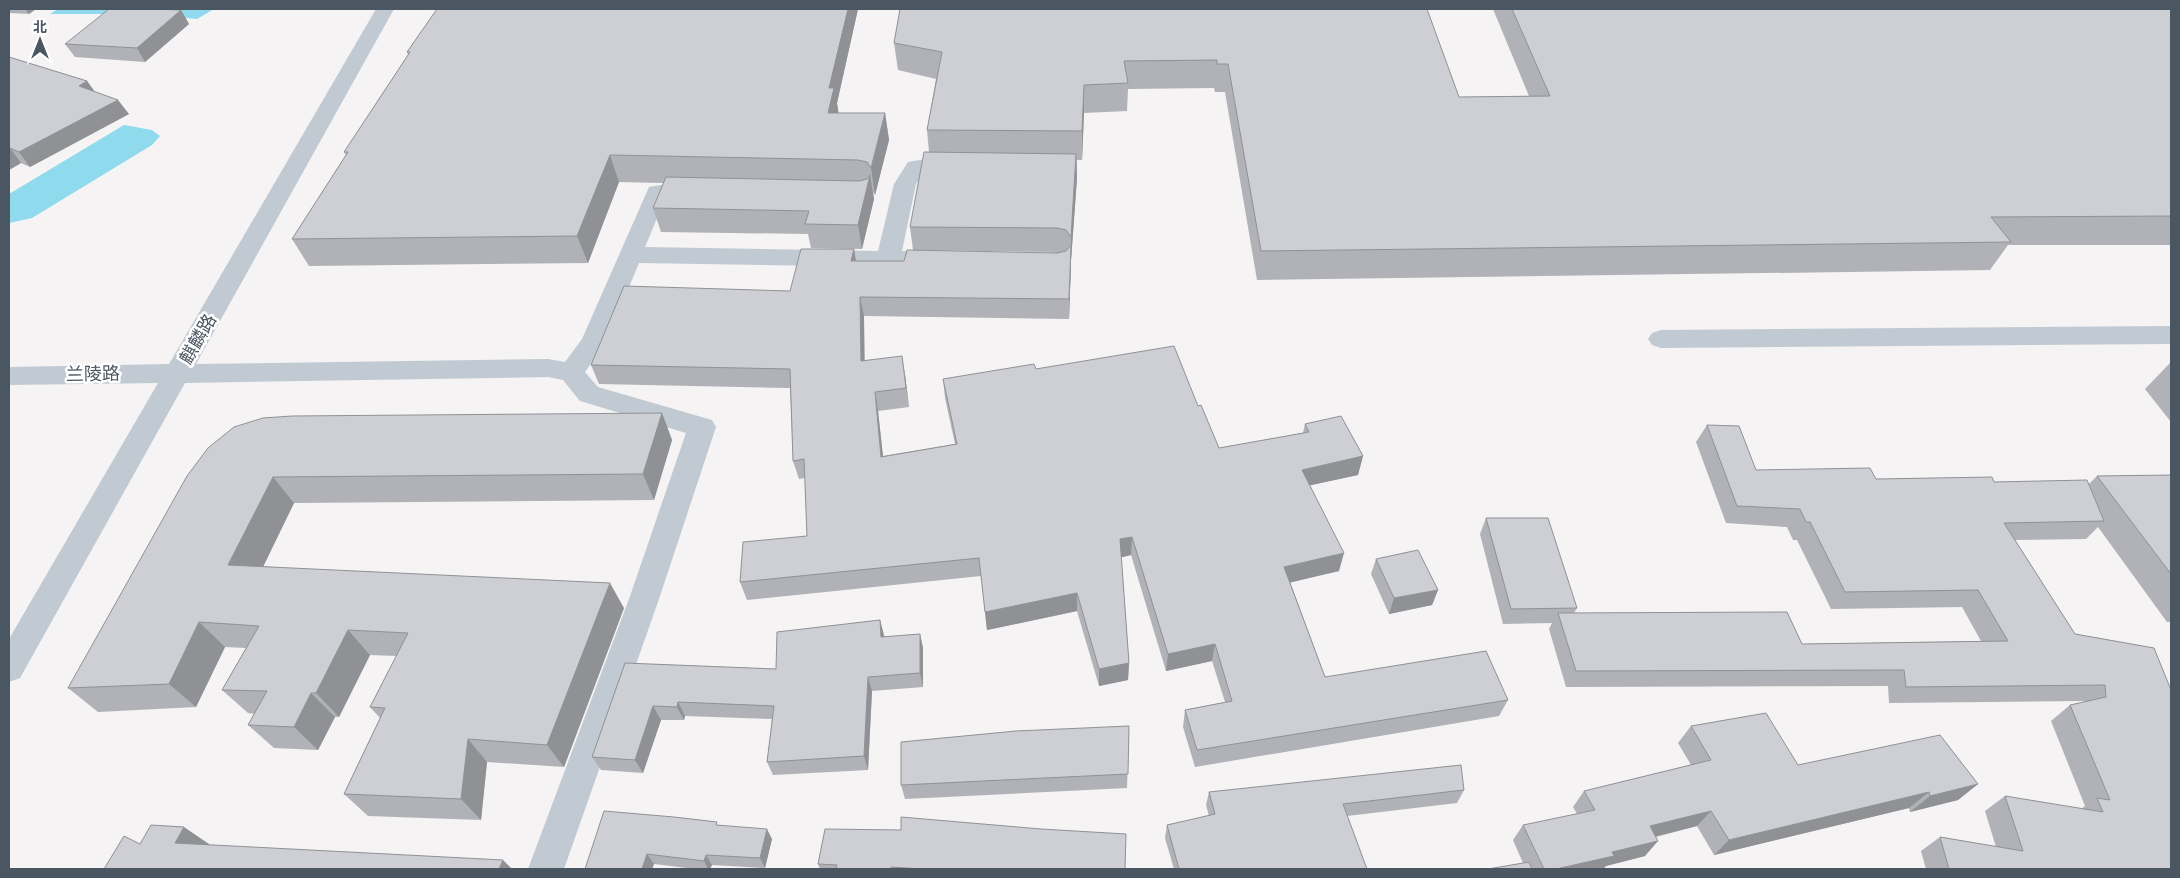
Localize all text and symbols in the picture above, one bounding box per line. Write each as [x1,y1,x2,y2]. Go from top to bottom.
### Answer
north arrow [15,15,65,65]
text: 北 [33,18,47,36]
street label: 麒麟路 [174,310,221,368]
street label: 兰陵路 [66,362,120,385]

